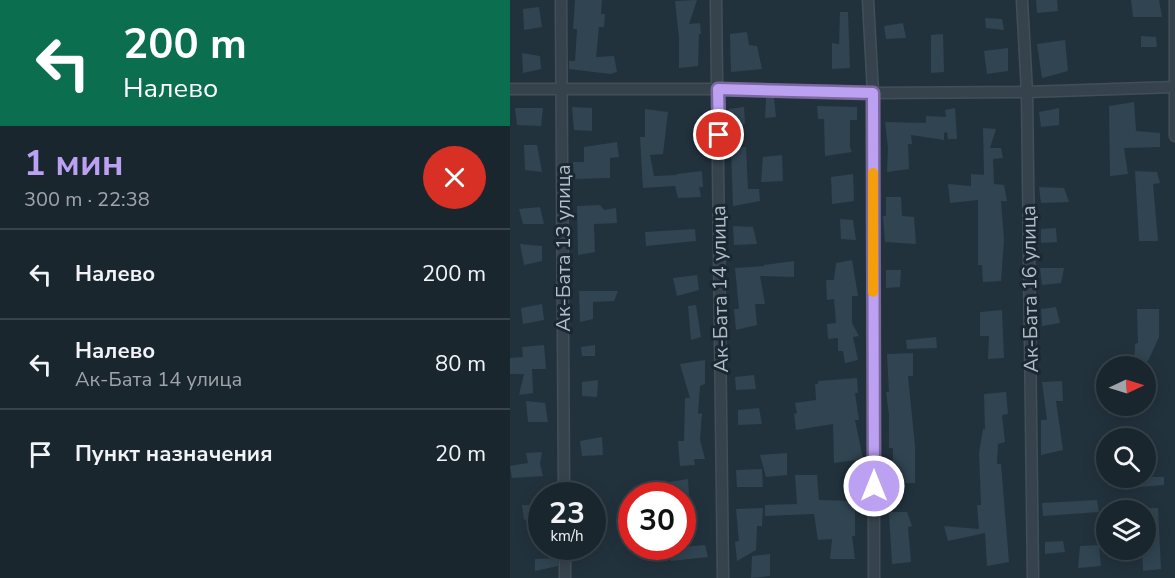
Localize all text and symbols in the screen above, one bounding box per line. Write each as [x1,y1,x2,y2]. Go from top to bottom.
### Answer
text: 200 m [123,16,247,73]
icon: left [24,24,102,102]
text: Налево [123,70,218,107]
pin [693,109,744,160]
icon: arrive [702,118,735,151]
text: 1 мин [24,139,124,188]
button: close [423,146,486,209]
street label: Ак-Бата 13 улица [550,164,577,332]
text: 300 m · 22:38 [24,186,150,213]
street label: Ак-Бата 14 улица [705,205,735,373]
street label: Ак-Бата 16 улица [1015,205,1045,373]
icon: left [24,258,57,291]
text: Налево [75,259,155,289]
text: 200 m [422,259,486,289]
text: Налево [75,336,155,366]
icon: left [24,348,57,381]
text: 80 m [435,349,486,379]
north arrow [1096,356,1156,416]
map controls [1096,356,1156,560]
text: Ак-Бата 14 улица [75,366,242,393]
button: search [1096,428,1156,488]
icon: arrive [24,438,57,471]
text: Пункт назначения [75,439,273,469]
text: 20 m [435,439,486,469]
position arrow [842,454,906,518]
speed limit sign: 30 [618,482,696,560]
text: 23 [549,493,585,534]
button: layers [1096,500,1156,560]
text: km/h [550,526,584,546]

